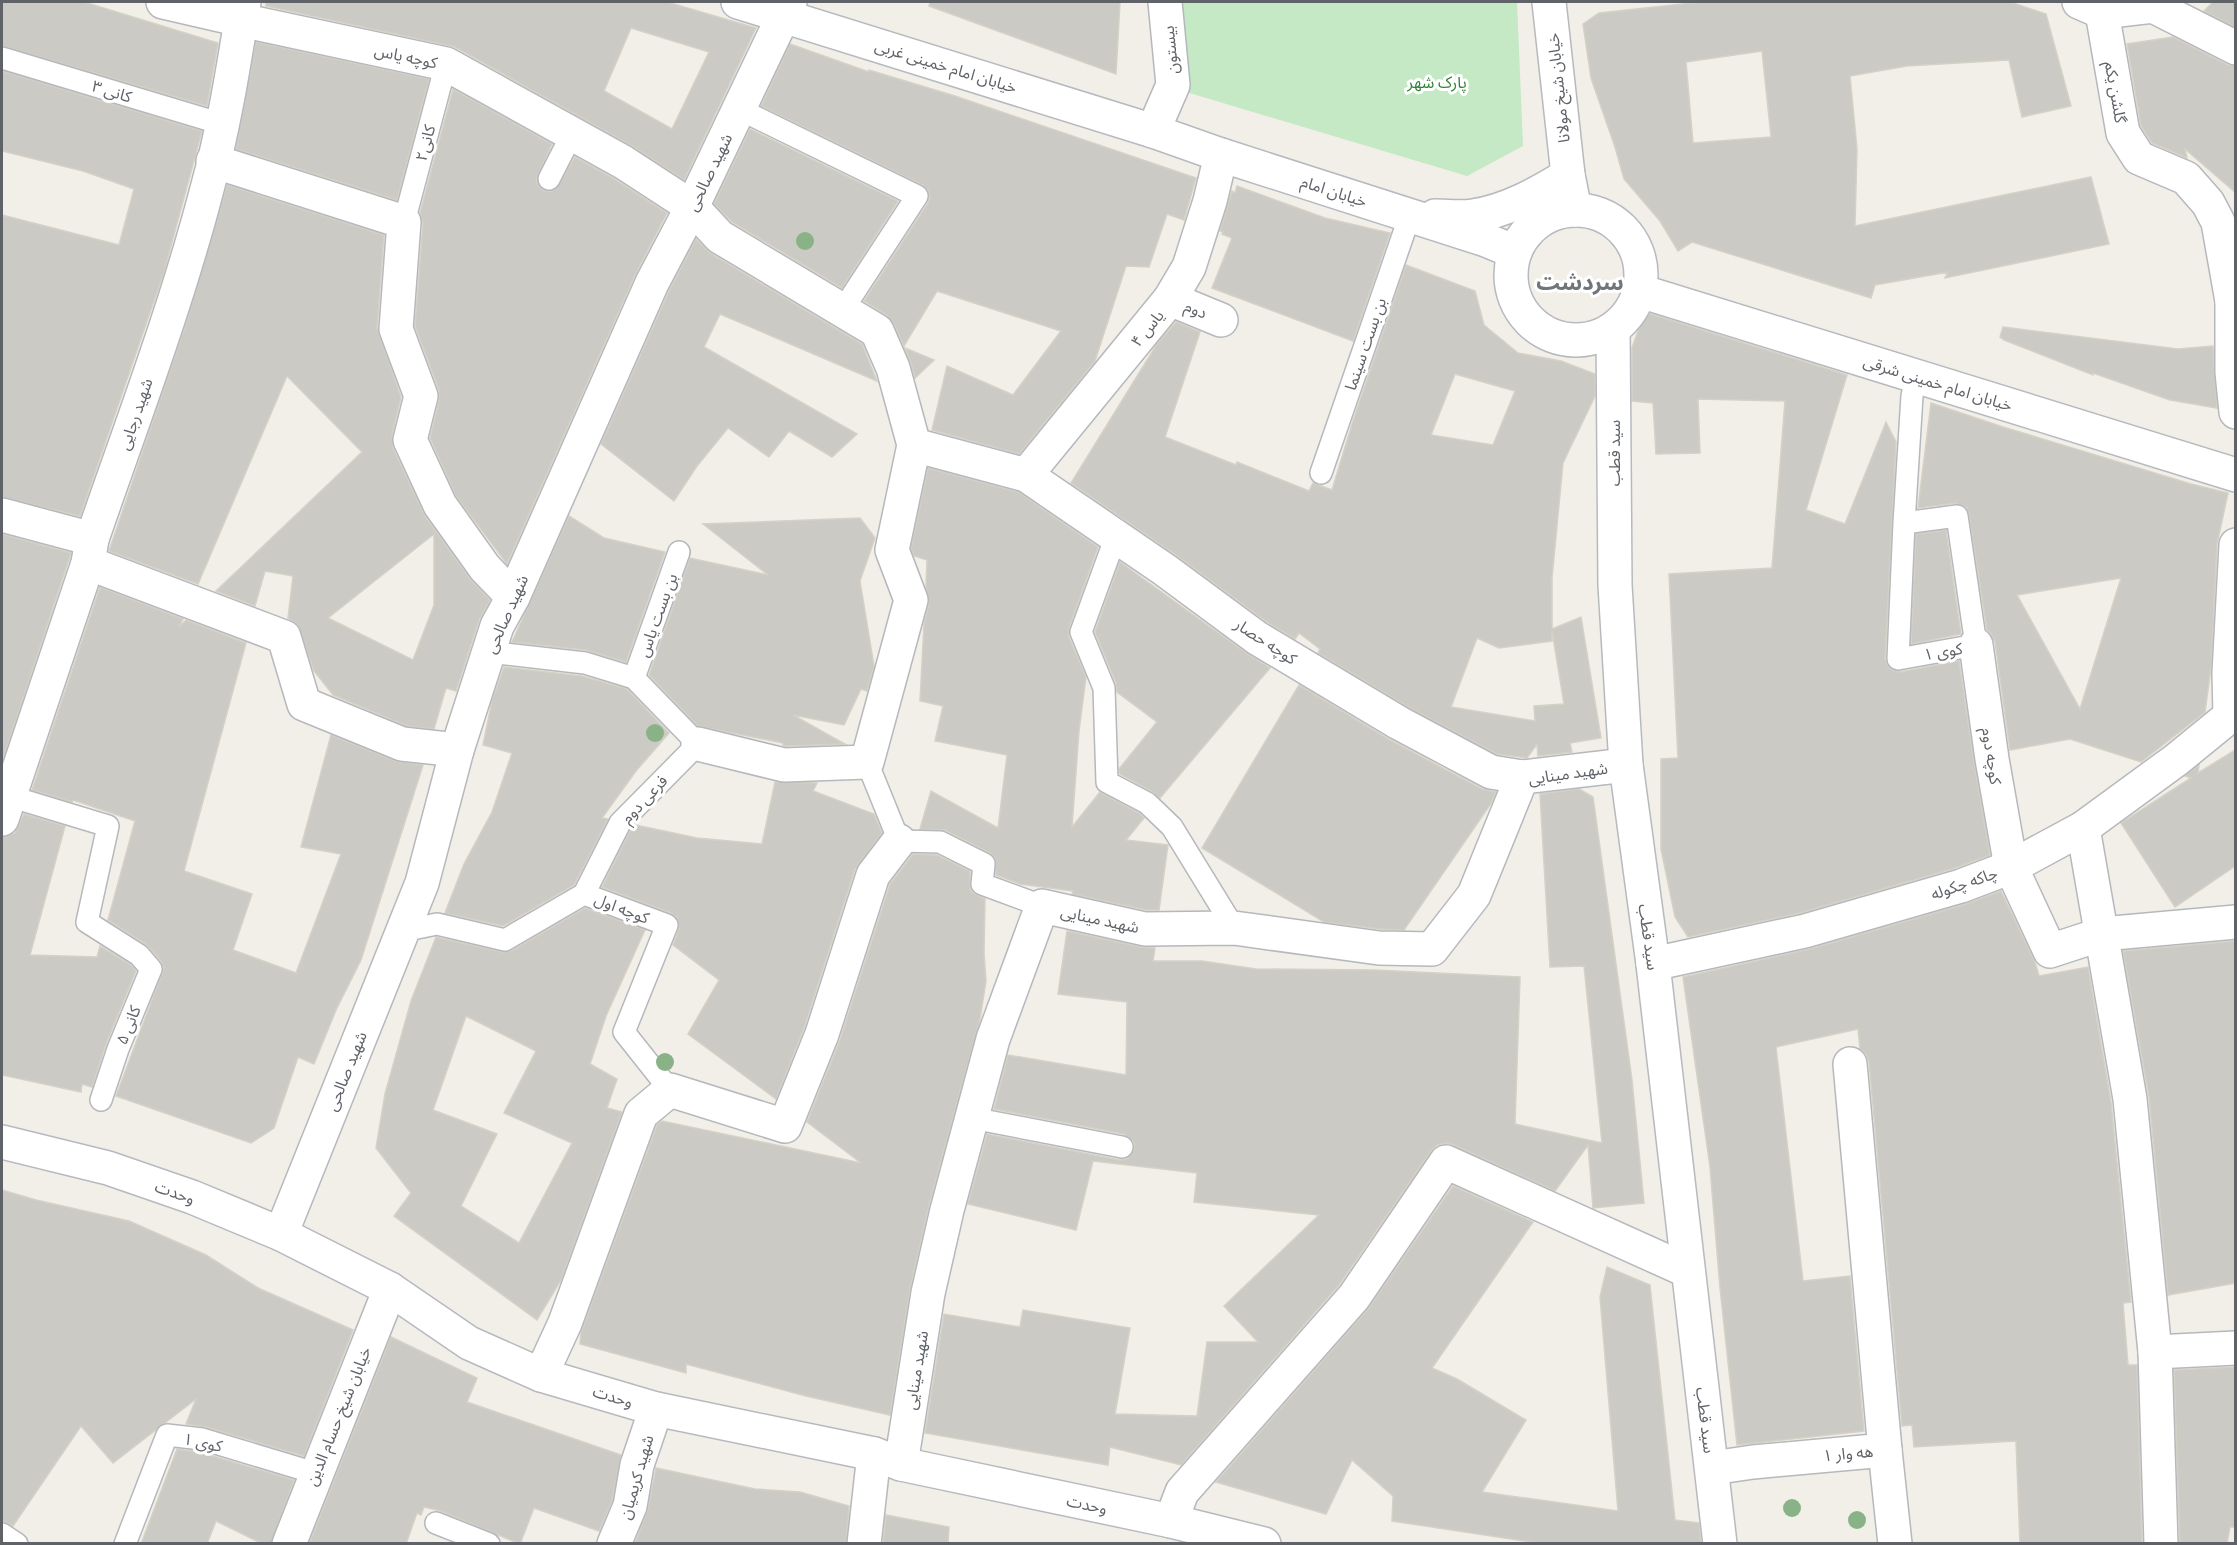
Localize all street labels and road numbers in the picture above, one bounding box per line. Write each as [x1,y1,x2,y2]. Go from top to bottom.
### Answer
street label: بیستون [1159,25,1182,75]
street label: خیابان شیخ مولانا [1543,32,1577,144]
street label: خیابان امام خمینی غربی [872,36,1019,100]
street label: کوچه یاس [373,41,439,74]
street label: گلشن یکم [2098,60,2130,125]
street label: کانی ۳ [90,77,134,107]
street label: کانی۲ [412,123,439,163]
street label: شهید صالحی [682,130,736,214]
street label: خیابان امام [1298,172,1369,214]
street label: بن بست سینما [1341,295,1390,393]
street label: دوم [1181,296,1210,325]
street label: یاس ۴ [1127,306,1168,350]
street label: خیابان امام خمینی شرقی [1860,352,2015,418]
street label: شهید رجایی [114,376,157,453]
street label: سید قطب [1605,420,1623,486]
street label: بن بست یاس [634,571,681,660]
street label: شهید صالحی [481,572,532,656]
street label: کوچه حصار [1230,614,1301,670]
street label: کوی ۱ [1922,639,1964,664]
street label: کوچه دوم [1975,726,2005,787]
street label: شهید مینایی [1527,759,1609,788]
street label: فرعی دوم [617,771,674,829]
street label: چاکه چکوله [1928,863,2000,905]
street label: کوچه اول [591,889,652,929]
street label: شهید مینایی [1059,902,1141,937]
street label: سید قطب [1635,903,1663,971]
street label: کانی ۵ [112,1003,145,1047]
street label: شهید صالحی [322,1029,371,1114]
street label: وحدت [152,1177,197,1208]
street label: شهید مینایی [901,1329,932,1411]
street label: خیابان شیخ حسام الدین [302,1344,378,1490]
street label: وحدت [590,1381,635,1412]
street label: سید قطب [1693,1386,1719,1454]
street label: کوی ۱ [182,1429,224,1456]
street label: شهید کریمیان [615,1433,658,1522]
street label: هه وار ۱ [1822,1442,1874,1465]
street label: وحدت [1065,1491,1109,1518]

